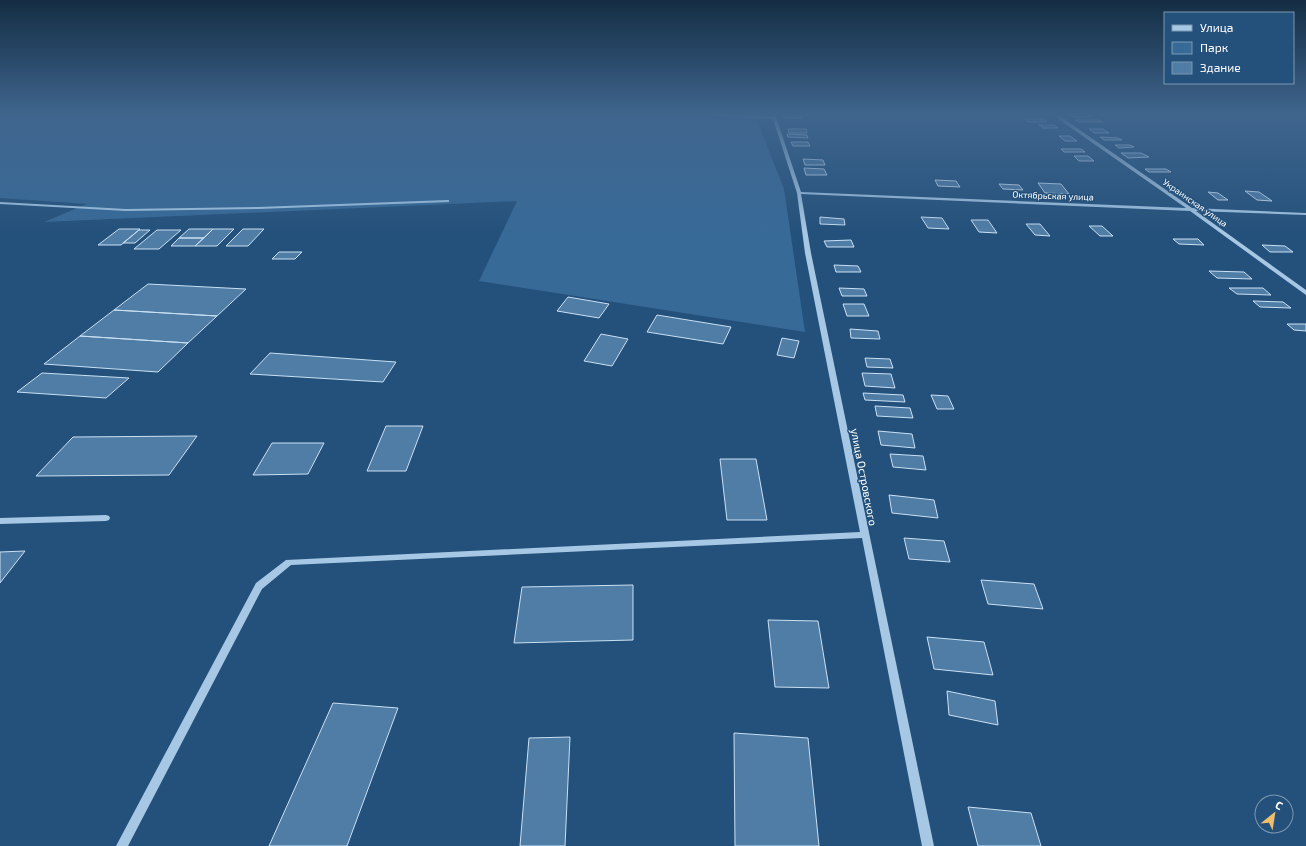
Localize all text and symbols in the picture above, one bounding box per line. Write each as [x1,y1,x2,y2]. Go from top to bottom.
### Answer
legend [1164,12,1294,84]
text: Улица [1200,20,1233,34]
text: Парк [1200,40,1229,54]
text: Здание [1200,60,1241,74]
street label: Украинская улица [1160,176,1230,230]
street label: Октябрьская улица [1012,189,1094,203]
street label: улица Островского [848,427,880,527]
north arrow [1254,794,1294,834]
text: С [1273,798,1286,812]

